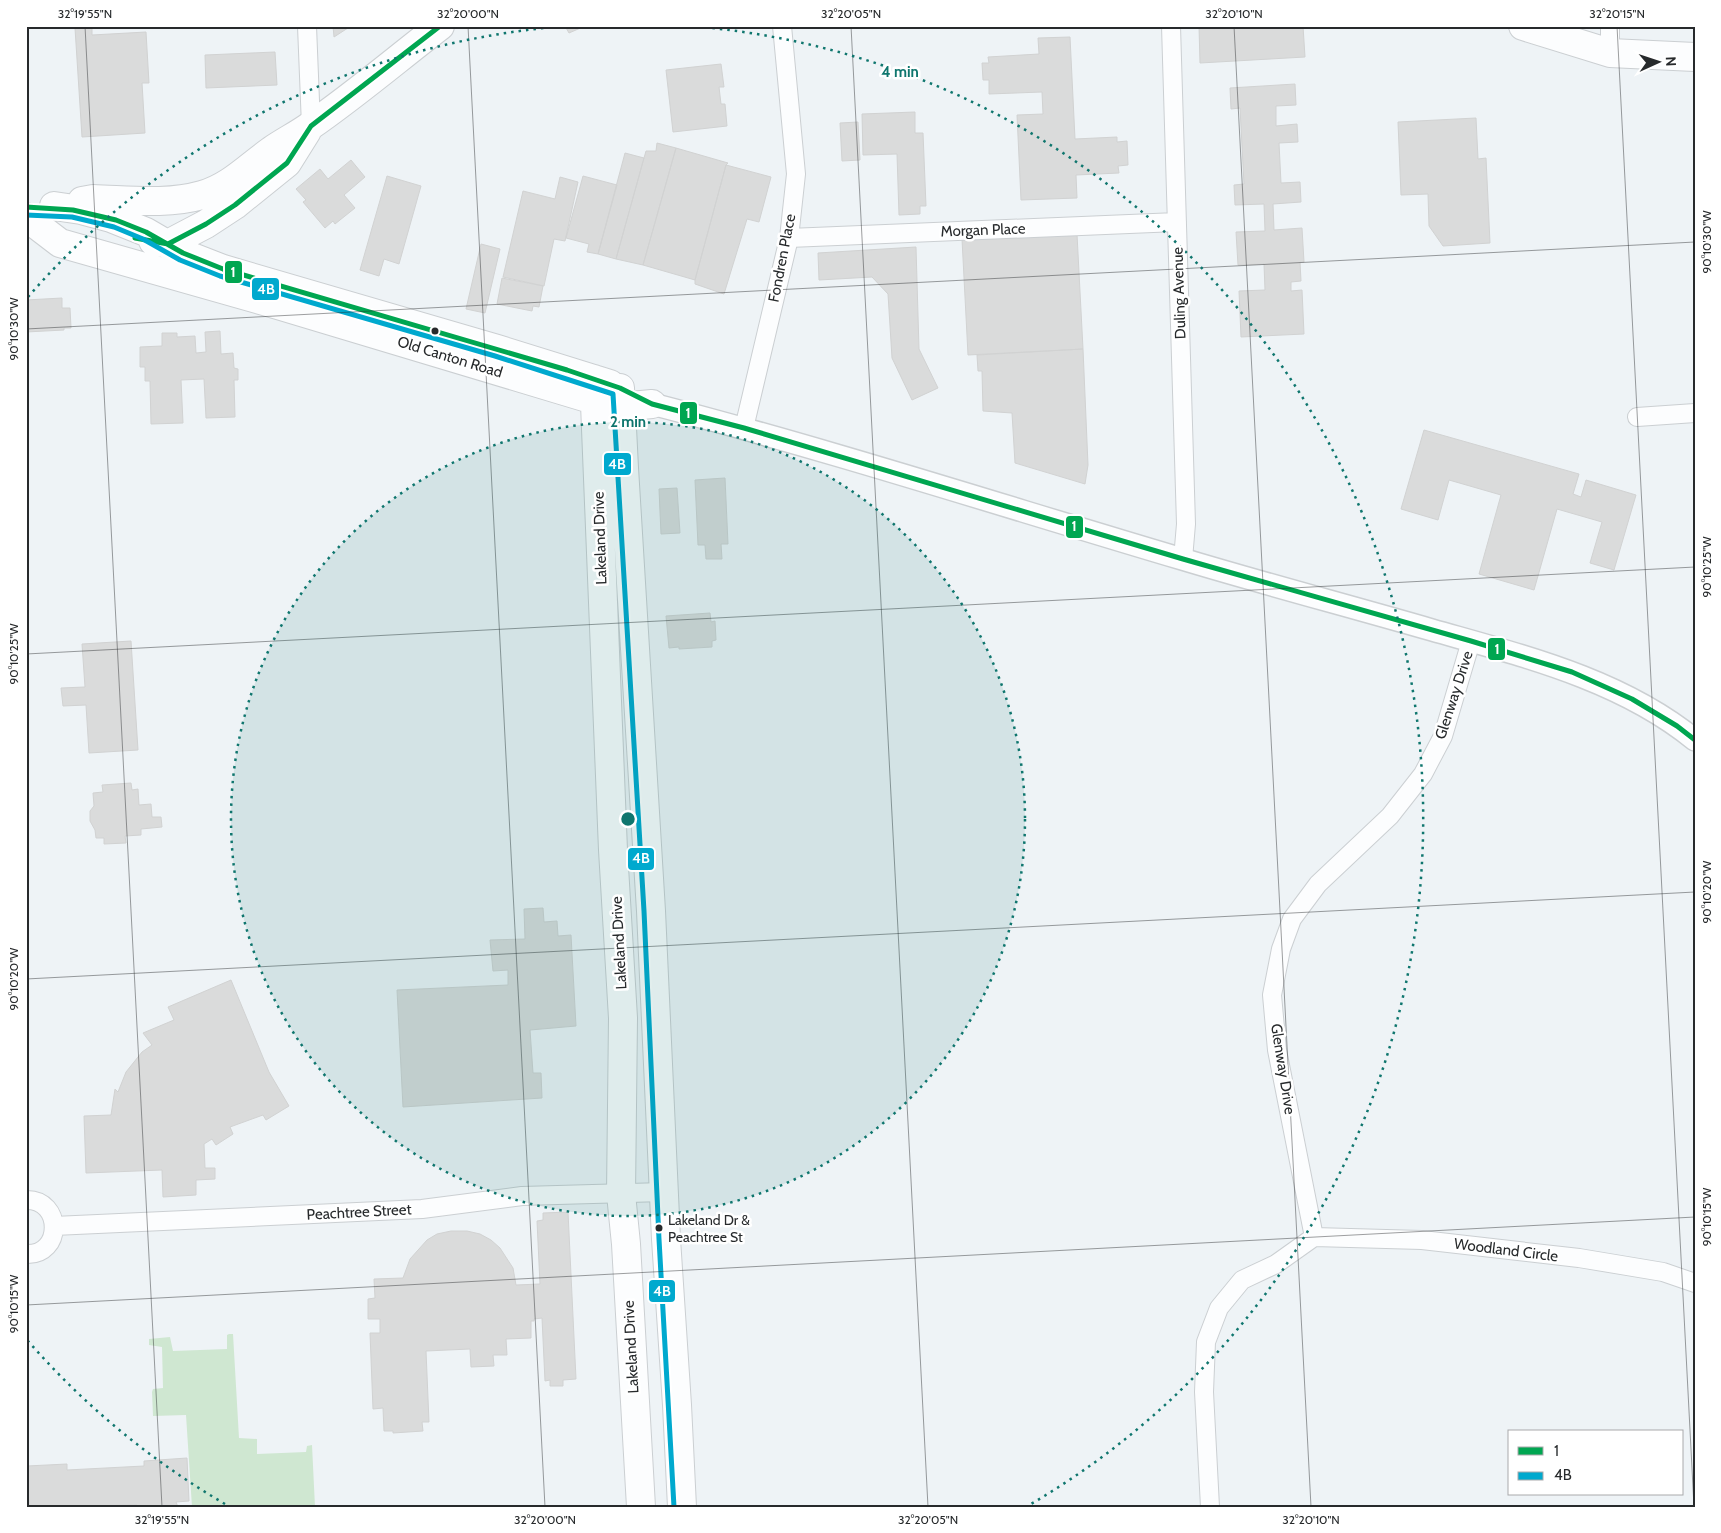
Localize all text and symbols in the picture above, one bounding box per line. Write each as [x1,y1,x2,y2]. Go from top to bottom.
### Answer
text: 32°19'55"N [58,6,112,21]
text: 32°20'00"N [437,6,499,21]
text: 32°20'05"N [821,6,881,21]
text: 32°20'10"N [1205,6,1263,21]
text: 32°20'15"N [1589,6,1645,21]
north arrow [1634,38,1684,88]
text: N [1662,56,1680,67]
text: 4 min [881,63,919,81]
text: 90°10'30"W [1699,210,1714,274]
street label: Fondren Place [765,212,799,304]
street label: Morgan Place [940,220,1026,240]
street label: Duling Avenue [1168,246,1190,339]
line badge: 1 [224,260,243,284]
text: 1 [230,263,236,281]
line badge: 4B [251,277,280,301]
text: 4B [257,280,275,298]
text: 90°10'30"W [6,297,21,361]
unlabelled marker [430,326,440,336]
street label: Old Canton Road [395,332,505,382]
line badge: 1 [679,401,698,425]
text: 1 [685,404,691,422]
text: 2 min [610,413,646,431]
line badge: 4B [603,452,632,476]
text: 4B [608,455,626,473]
street label: Lakeland Drive [589,491,611,585]
line badge: 1 [1065,515,1084,539]
text: 1 [1071,517,1077,535]
text: 90°10'25"W [1699,536,1714,598]
text: 90°10'25"W [6,623,21,685]
line badge: 1 [1487,637,1506,661]
text: 1 [1494,640,1500,658]
street label: Glenway Drive [1431,648,1477,741]
centre of rings [619,810,637,828]
line badge: 4B [627,847,655,871]
text: 4B [632,849,650,867]
text: 90°10'20"W [1699,860,1714,923]
street label: Lakeland Drive [608,896,630,990]
text: 90°10'20"W [6,947,21,1010]
street label: Glenway Drive [1267,1022,1299,1116]
text: 90°10'15"W [1699,1187,1714,1246]
street label: Peachtree Street [306,1200,412,1224]
place label: Lakeland Dr & Peachtree St [668,1211,750,1246]
marker: Lakeland Dr & Peachtree St [654,1223,664,1233]
street label: Woodland Circle [1453,1235,1559,1265]
text: 90°10'15"W [6,1274,21,1333]
line badge: 4B [648,1279,676,1303]
text: 4B [653,1282,671,1300]
street label: Lakeland Drive [620,1300,642,1394]
legend [1508,1430,1684,1496]
text: 1 [1554,1442,1559,1460]
text: 4B [1554,1466,1572,1484]
text: 32°19'55"N [135,1512,189,1527]
text: 32°20'00"N [514,1512,576,1527]
text: 32°20'05"N [898,1512,958,1527]
text: 32°20'10"N [1282,1512,1340,1527]

